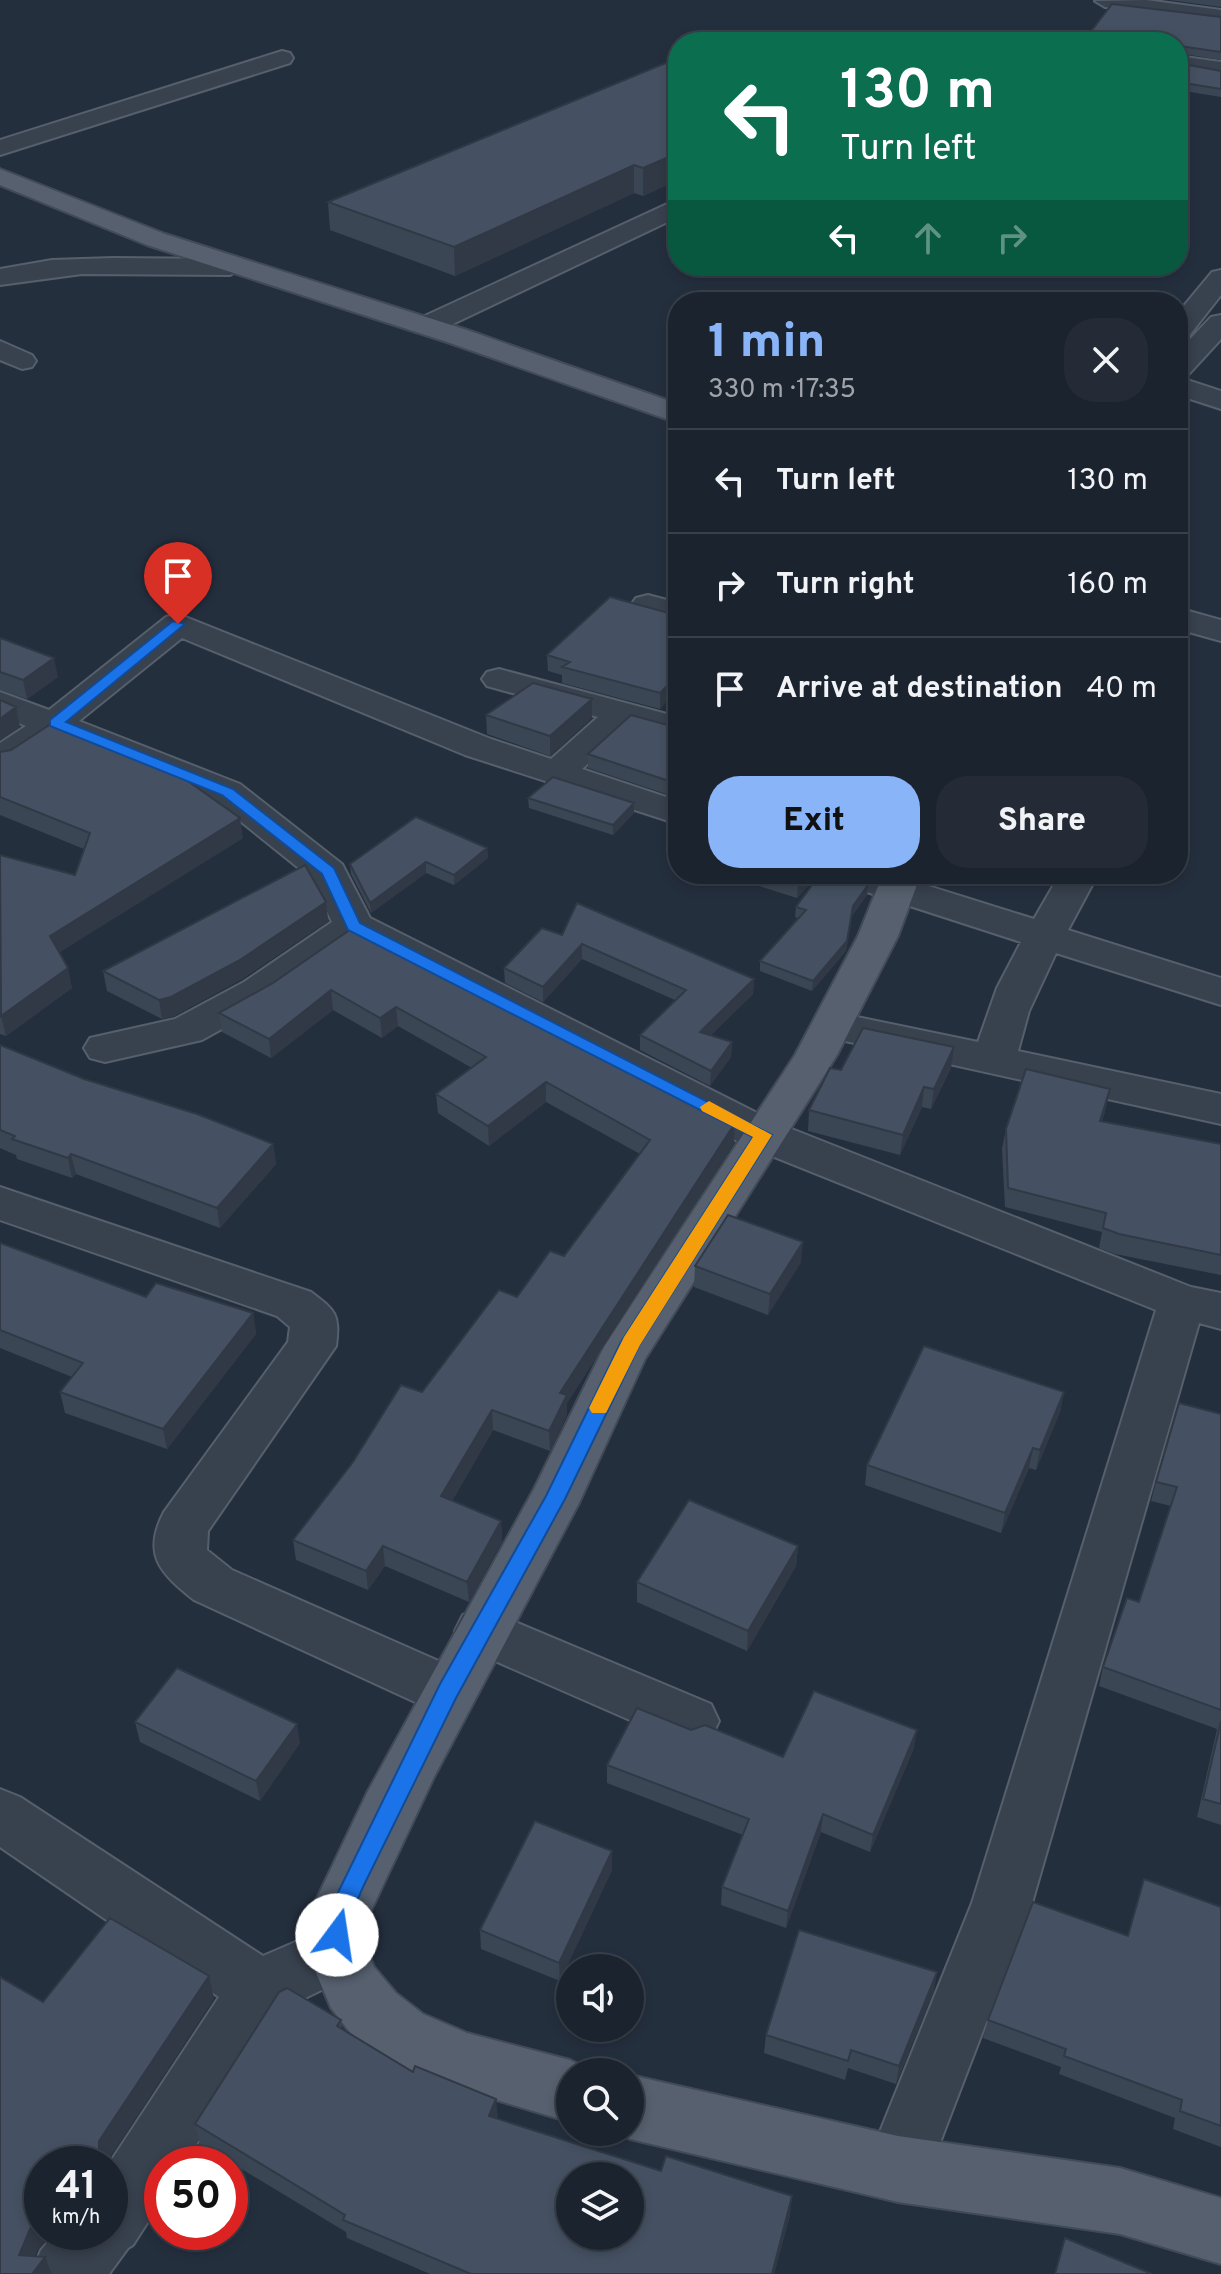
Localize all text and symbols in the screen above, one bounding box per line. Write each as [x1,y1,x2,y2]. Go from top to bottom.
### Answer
text: 130 m [840,58,995,128]
icon: left [708,64,812,168]
text: Turn left [840,127,977,173]
icon: left [822,216,866,260]
icon: ahead [906,216,950,260]
icon: right [990,216,1034,260]
text: 1 min [708,314,825,374]
button: close [1064,318,1148,402]
text: 330 m · 17:35 [708,374,856,407]
icon: left [708,459,752,503]
text: Turn left [776,463,896,500]
text: 130 m [1067,463,1148,500]
pin [144,542,212,624]
icon: arrive [156,554,200,598]
icon: right [708,563,752,607]
text: Turn right [776,567,914,604]
text: 160 m [1067,567,1148,604]
icon: arrive [708,667,752,711]
text: Arrive at destination [776,671,1062,708]
text: 40 m [1086,671,1157,708]
button: Exit [708,776,920,868]
button: Share [936,776,1148,868]
position arrow [295,1893,379,1977]
map controls [556,1954,644,2250]
button: sound [556,1954,644,2042]
button: search [556,2058,644,2146]
speed limit sign: 50 [144,2146,248,2250]
button: layers [556,2162,644,2250]
text: 41 [55,2163,97,2213]
text: km/h [52,2205,100,2231]

